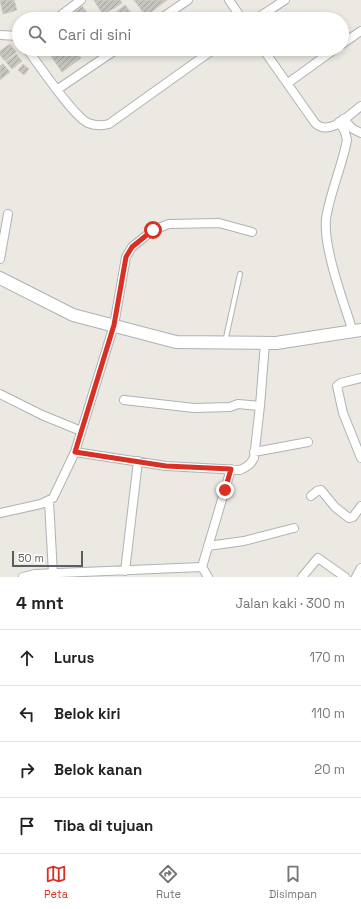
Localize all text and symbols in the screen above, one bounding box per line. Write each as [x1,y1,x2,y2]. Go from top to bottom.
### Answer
search box [12,12,349,56]
icon: search [26,23,48,45]
text: Cari di sini [58,25,131,44]
route start [144,221,162,239]
route end [216,481,234,499]
scale bar [12,549,83,568]
text: 50 m [18,551,44,565]
text: 4 mnt [16,592,64,614]
text: Jalan kaki · 300 m [236,595,345,612]
icon: ahead [16,647,38,669]
text: Lurus [54,648,94,667]
text: 170 m [309,649,345,666]
icon: left [16,703,38,725]
text: Belok kiri [54,704,120,723]
text: 110 m [311,705,345,722]
icon: right [16,759,38,781]
text: Belok kanan [54,760,142,779]
text: 20 m [314,761,345,778]
icon: arrive [16,815,38,837]
text: Tiba di tujuan [54,816,153,835]
tab: Peta [44,863,68,901]
tab: Rute [156,863,181,901]
tab: Disimpan [269,863,317,901]

